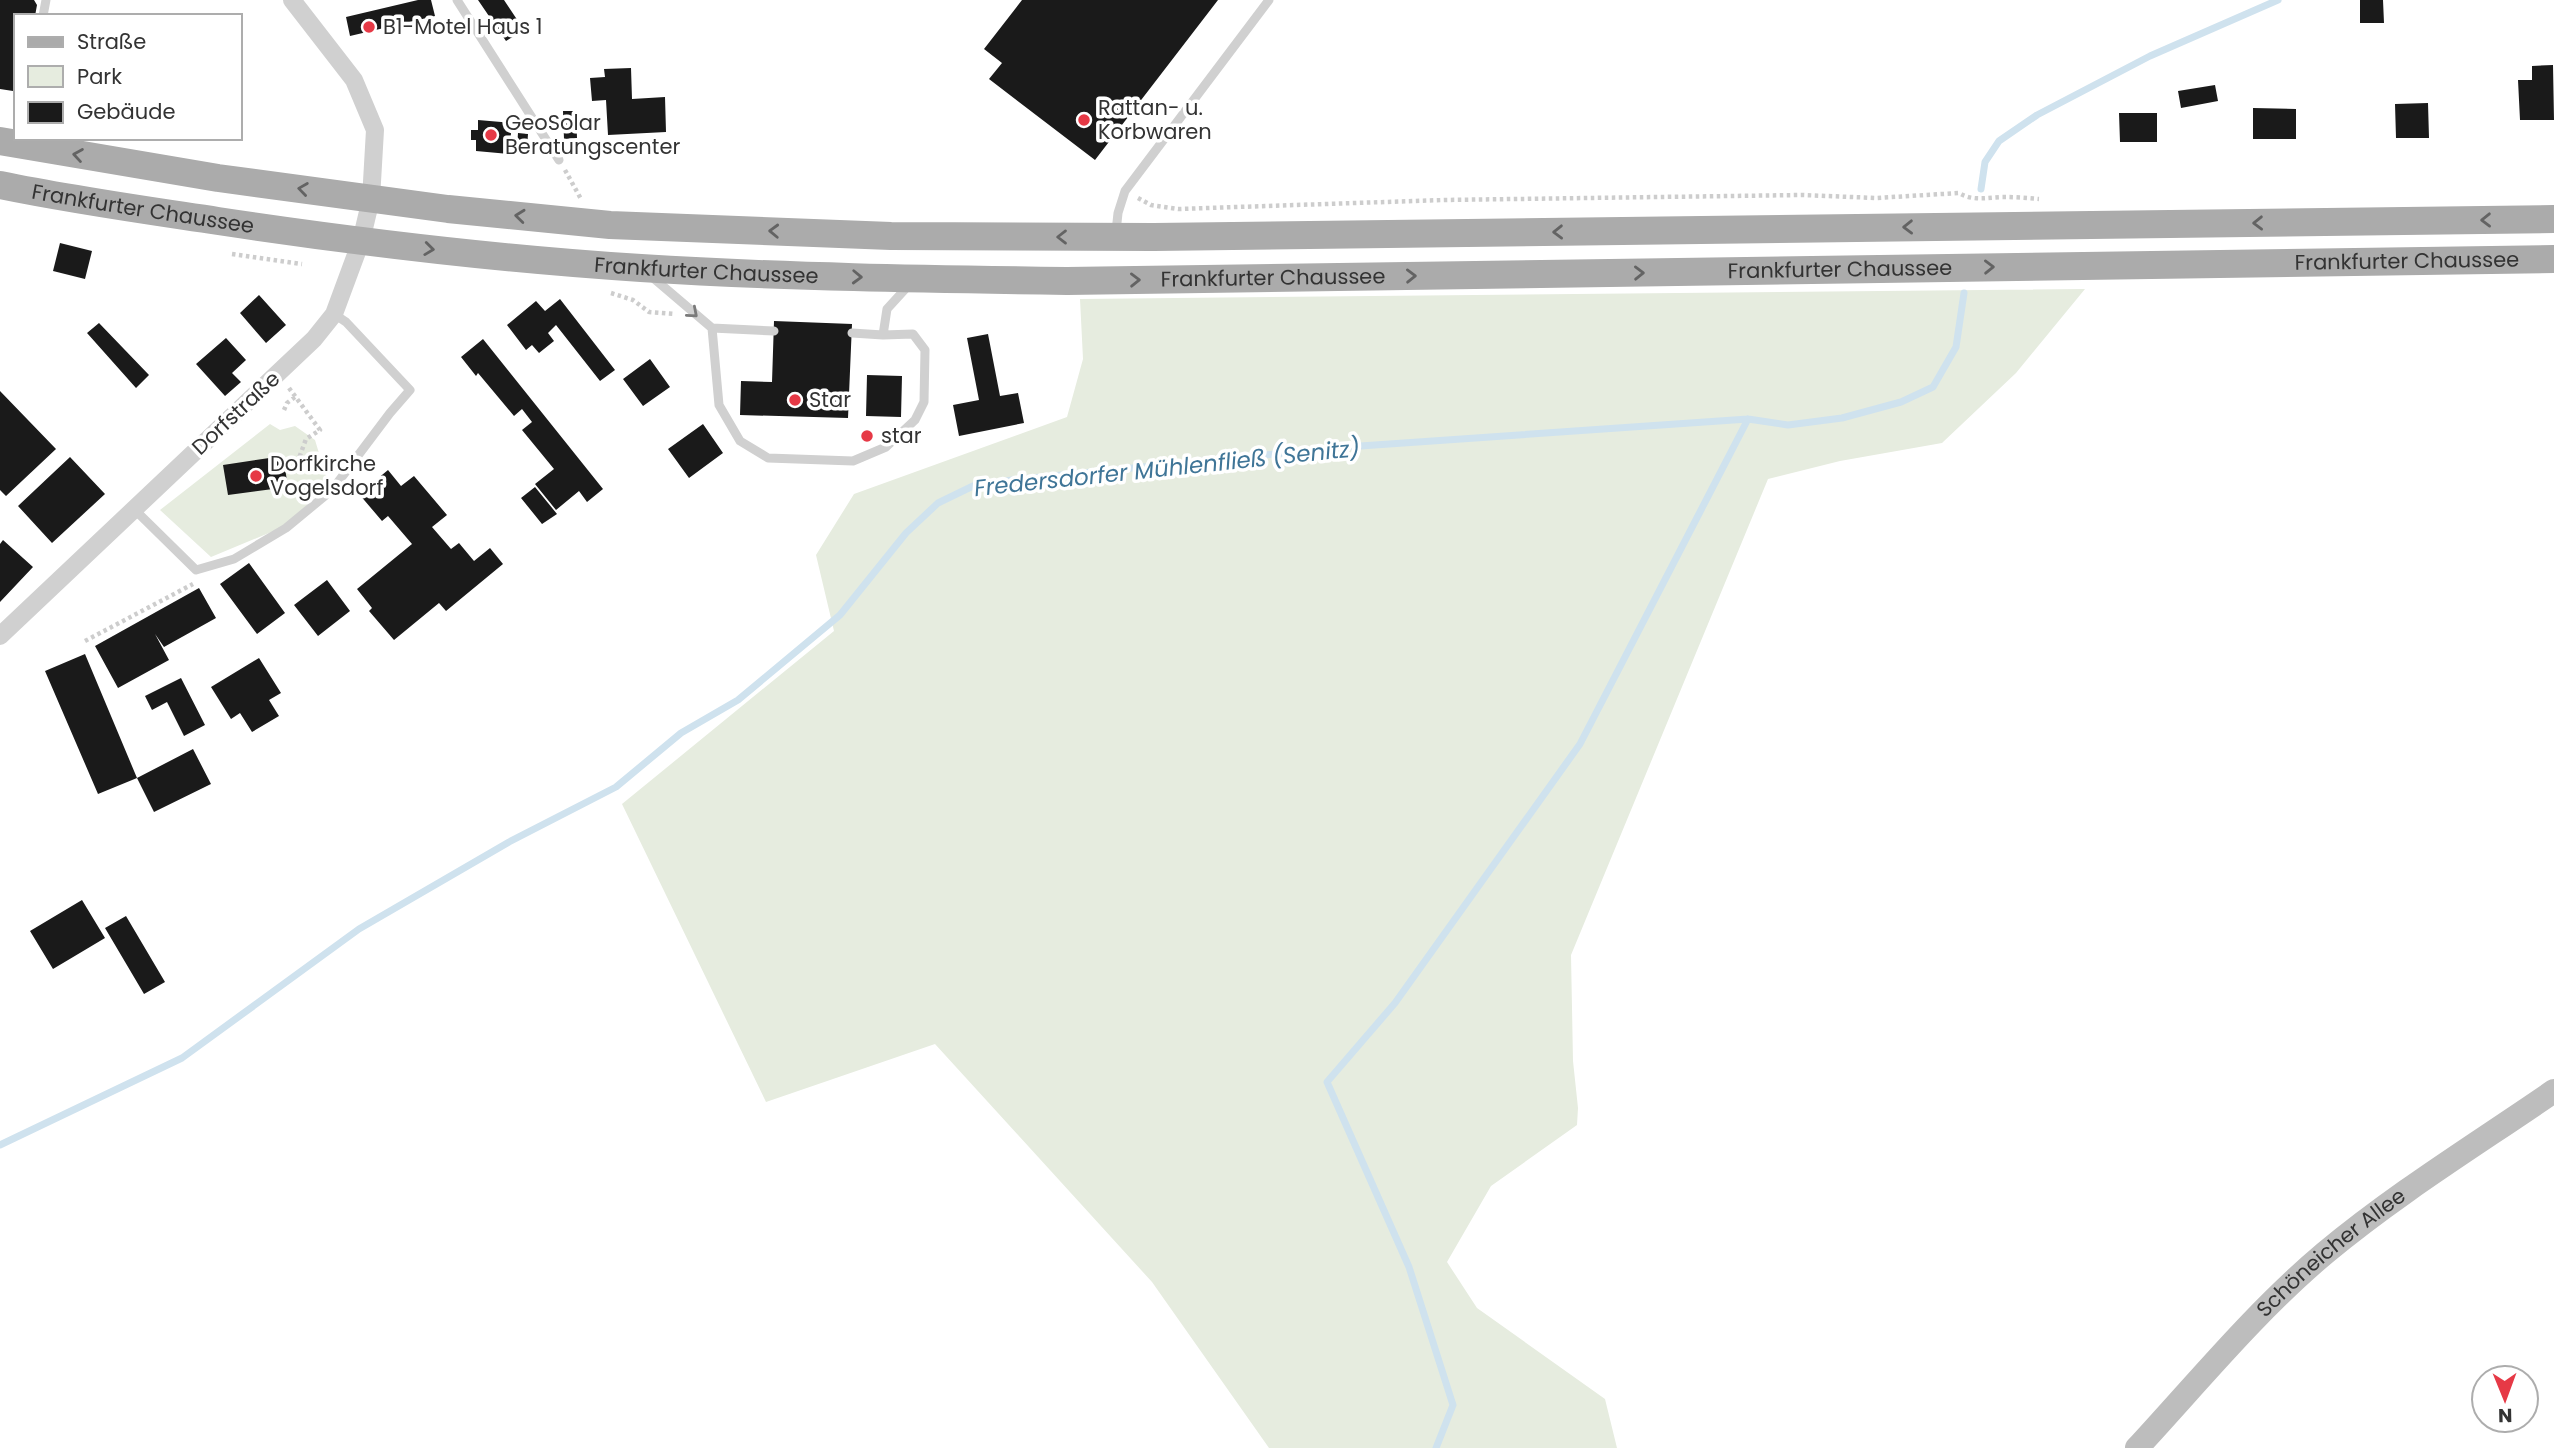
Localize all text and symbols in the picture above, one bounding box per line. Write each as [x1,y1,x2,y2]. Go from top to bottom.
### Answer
place label: B1-Motel Haus 1 [383,12,543,41]
legend [14,14,242,140]
marker: B1-Motel Haus 1 [361,19,377,35]
text: Straße [77,27,146,56]
text: Park [77,62,122,91]
place label: Rattan- u. Korbwaren [1098,93,1212,146]
text: Gebäude [77,97,175,126]
place label: GeoSolar Beratungscenter [505,108,680,161]
marker: Rattan- u. Korbwaren [1076,112,1092,128]
marker: GeoSolar Beratungscenter [483,127,499,143]
one-way arrow [72,148,84,163]
street label: Frankfurter Chaussee [30,177,256,240]
one-way arrow [297,182,309,197]
one-way arrow [514,209,525,224]
one-way arrow [2480,212,2491,228]
one-way arrow [2253,215,2263,231]
one-way arrow [1903,219,1913,235]
one-way arrow [768,224,779,239]
one-way arrow [1553,224,1564,239]
one-way arrow [1056,229,1066,245]
one-way arrow [423,241,435,256]
street label: Frankfurter Chaussee [2294,245,2519,277]
street label: Frankfurter Chaussee [593,250,819,290]
street label: Frankfurter Chaussee [1727,253,1952,285]
one-way arrow [1984,260,1995,275]
street label: Frankfurter Chaussee [1161,261,1386,294]
one-way arrow [1634,265,1645,280]
one-way arrow [1407,268,1417,284]
one-way arrow [852,269,863,284]
one-way arrow [1130,272,1141,288]
one-way arrow [685,305,698,317]
street label: Dorfstraße [185,364,286,461]
place label: Star [809,385,851,414]
marker: Star [787,392,803,408]
place label: star [881,421,922,450]
marker: star [859,428,875,444]
water label: Fredersdorfer Mühlenfließ (Senitz) [973,432,1361,504]
place label: Dorfkirche Vogelsdorf [270,449,383,502]
marker: Dorfkirche Vogelsdorf [248,468,264,484]
street label: Schöneicher Allee [2250,1181,2411,1323]
north arrow [2470,1364,2540,1434]
text: N [2498,1402,2513,1429]

